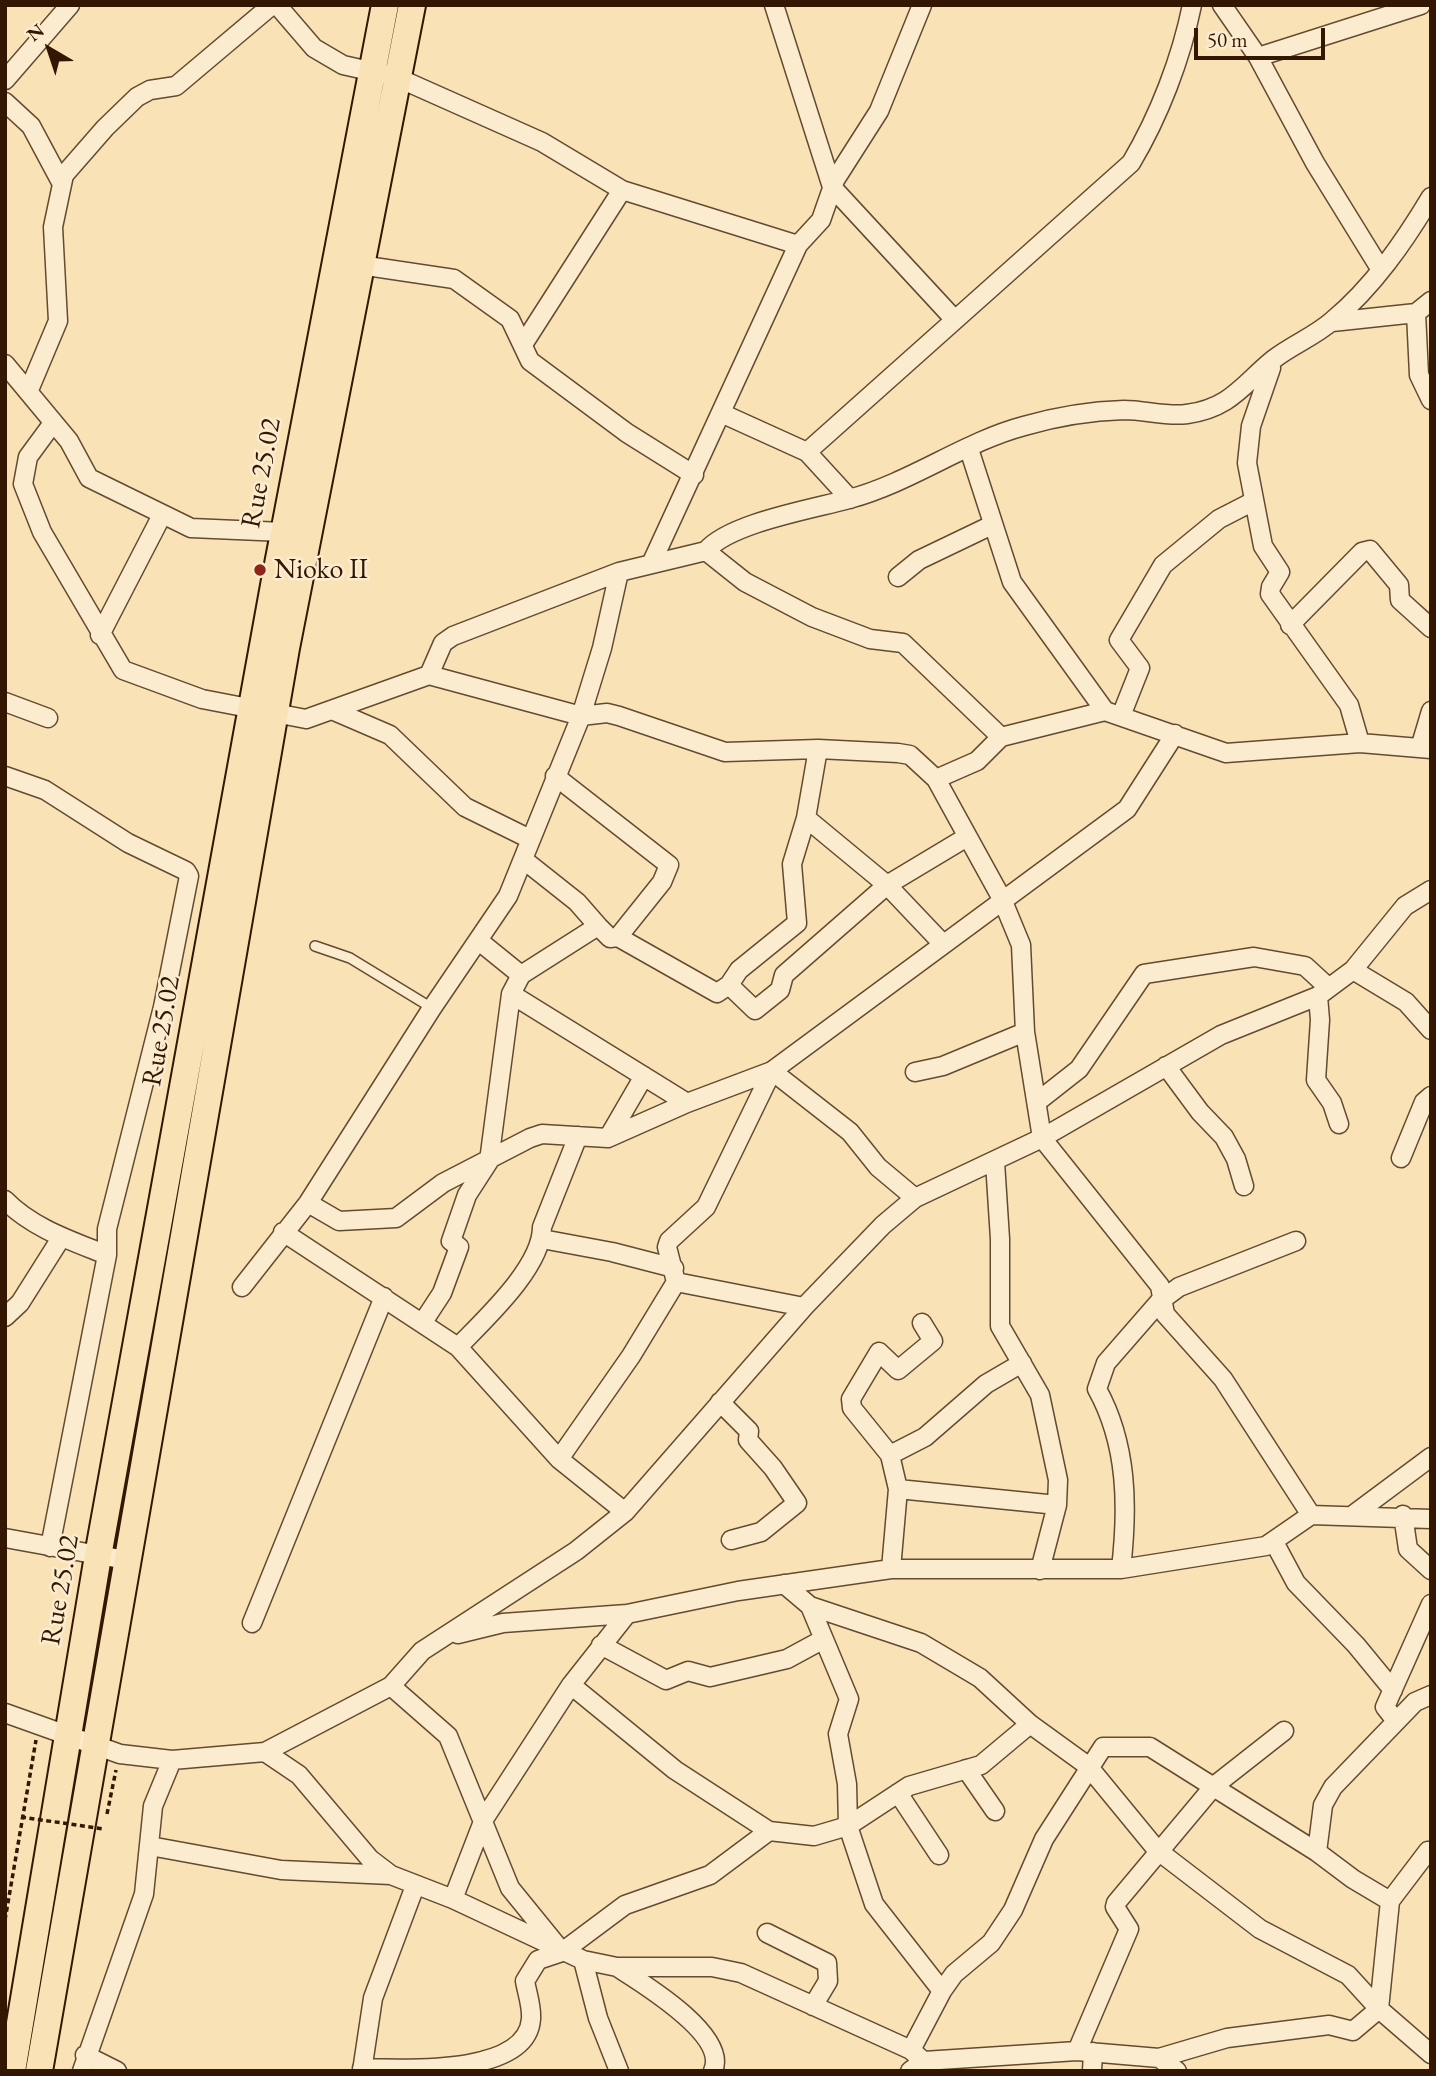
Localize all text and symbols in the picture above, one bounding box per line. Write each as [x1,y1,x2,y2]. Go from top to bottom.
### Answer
north arrow [14,14,84,84]
scale bar [1198,14,1329,58]
text: N [22,18,49,47]
text: 50 m [1207,26,1248,53]
street label: Rue 25.02 [235,415,289,531]
place label: Nioko II [274,553,368,587]
marker: Nioko II [252,562,268,578]
street label: Rue 25.02 [136,973,188,1089]
street label: Rue 25.02 [35,1532,87,1648]

